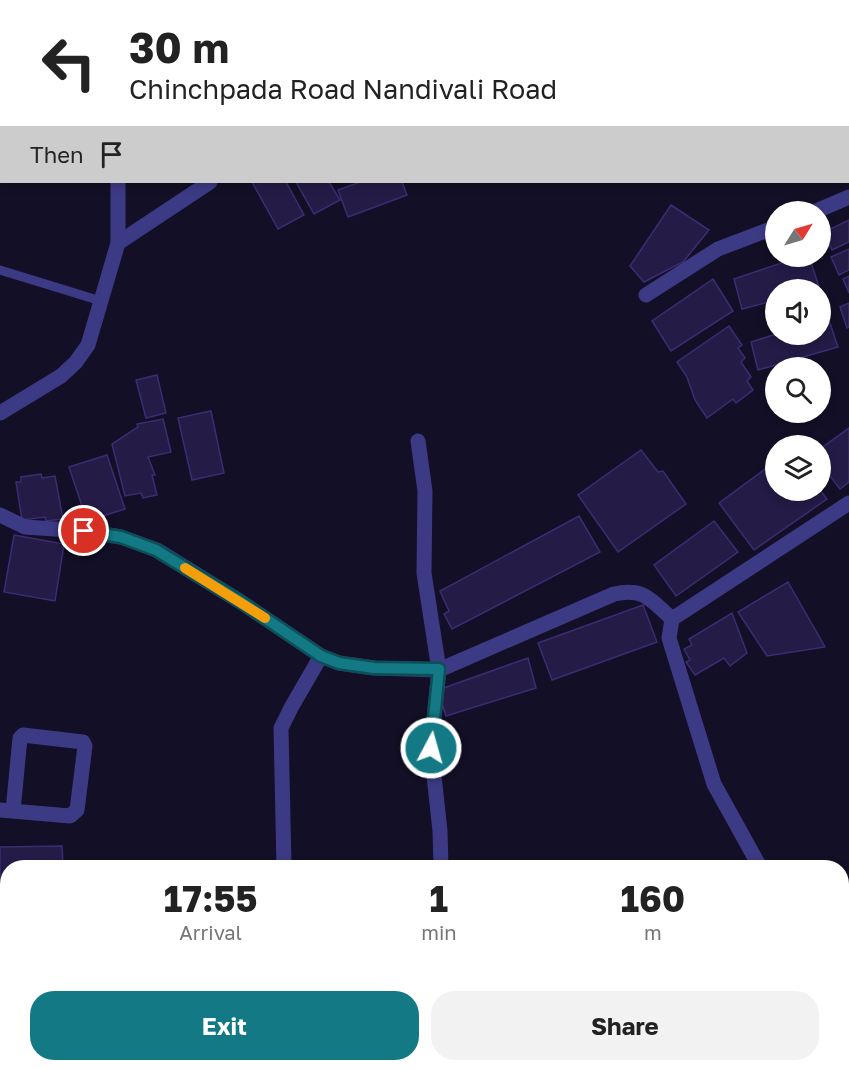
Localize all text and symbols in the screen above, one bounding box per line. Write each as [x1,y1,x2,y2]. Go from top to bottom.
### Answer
text: 30 m [129,22,229,72]
icon: left [30,24,108,102]
text: Chinchpada Road Nandivali Road [129,73,557,105]
icon: arrive [95,138,128,171]
text: Then [30,141,83,168]
north arrow [765,201,831,267]
map controls [765,201,831,501]
button: sound [765,279,831,345]
button: search [765,357,831,423]
button: layers [765,435,831,501]
pin [58,505,109,556]
icon: arrive [67,514,100,547]
position arrow [399,716,463,780]
text: 17:55 [164,877,257,920]
text: 1 [430,877,448,920]
text: 160 [620,877,685,920]
text: Arrival [179,920,242,944]
text: min [421,920,457,944]
text: m [644,920,662,944]
button: Exit [30,991,419,1060]
button: Share [431,991,819,1060]

